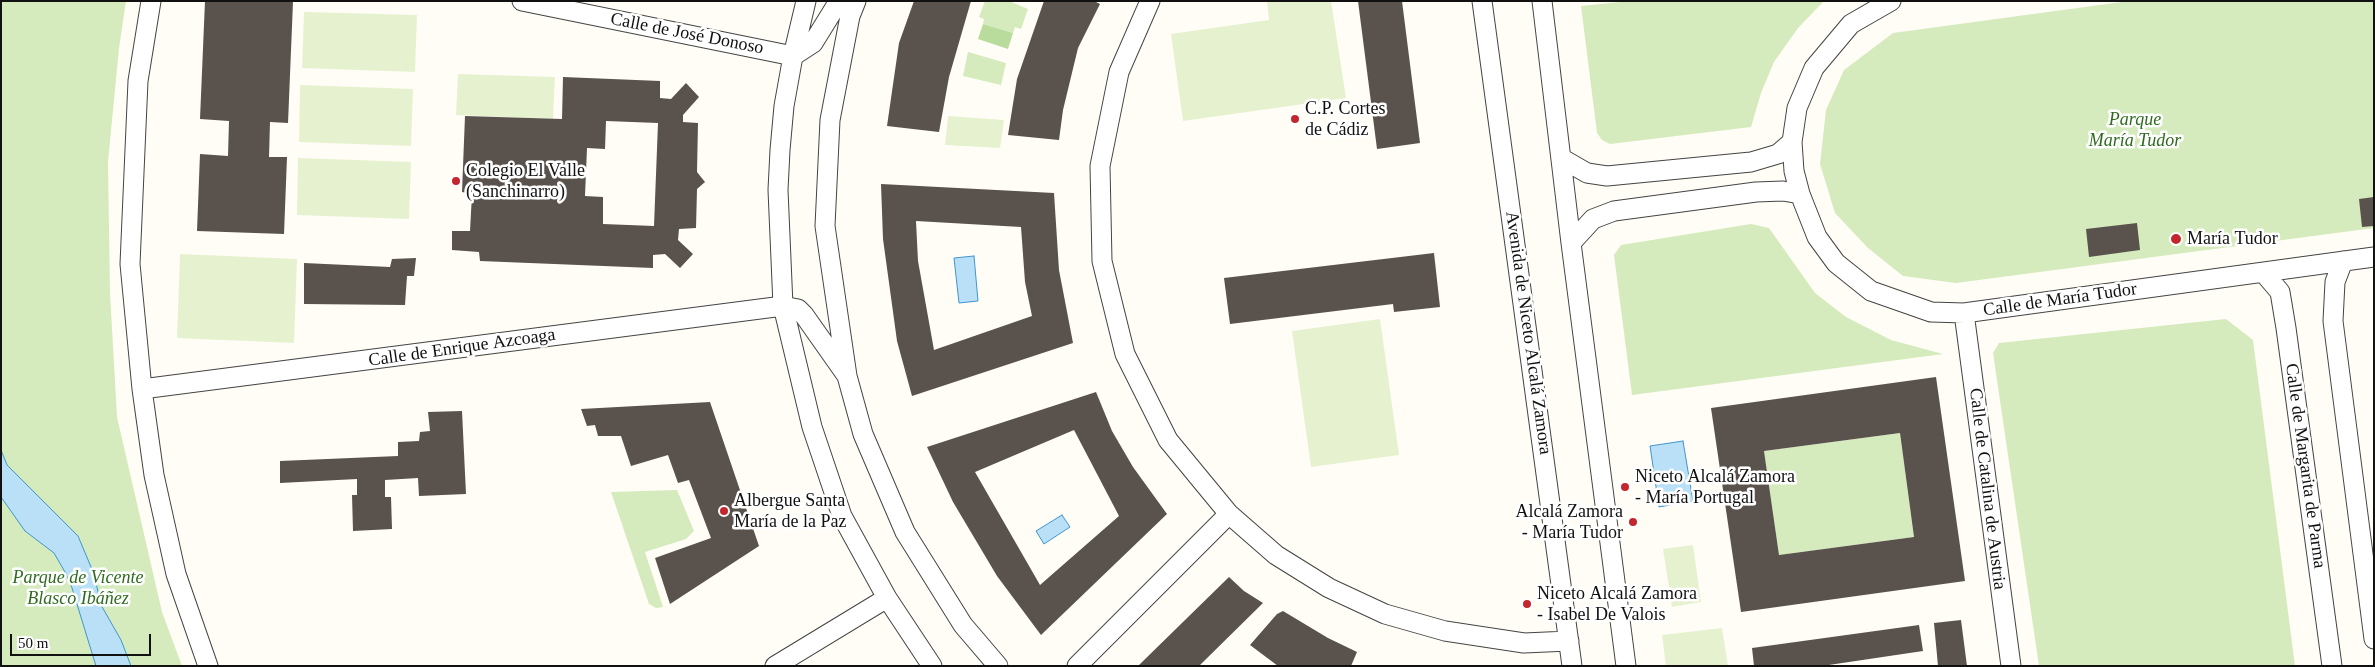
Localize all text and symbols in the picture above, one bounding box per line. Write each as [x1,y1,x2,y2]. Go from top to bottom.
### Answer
street label: Calle de José Donoso [609,9,765,59]
place label: C.P. Cortes de Cádiz [1305,98,1386,140]
park label: Parque María Tudor [2089,109,2181,152]
marker: C.P. Cortes de Cádiz [1289,113,1301,125]
place label: Colegio El Valle (Sanchinarro) [466,160,585,202]
marker: Colegio El Valle (Sanchinarro) [450,175,462,187]
street label: Avenida de Niceto Alcalá Zamora [1500,210,1556,456]
place label: María Tudor [2187,228,2278,250]
marker: María Tudor [2169,232,2183,246]
street label: Calle de María Tudor [1982,279,2138,321]
street label: Calle de Enrique Azcoaga [367,324,557,372]
street label: Calle de Margarita de Parma [2280,362,2330,570]
street label: Calle de Catalina de Austria [1964,387,2010,591]
place label: Niceto Alcalá Zamora - María Portugal [1635,466,1795,508]
marker: Niceto Alcalá Zamora - María Portugal [1619,481,1631,493]
place label: Albergue Santa María de la Paz [734,490,846,532]
place label: Alcalá Zamora - María Tudor [1516,501,1623,544]
marker: Albergue Santa María de la Paz [718,505,730,517]
marker: Alcalá Zamora - María Tudor [1627,516,1639,528]
park label: Parque de Vicente Blasco Ibáñez [13,567,143,610]
place label: Niceto Alcalá Zamora - Isabel De Valois [1537,583,1697,626]
marker: Niceto Alcalá Zamora - Isabel De Valois [1521,598,1533,610]
scale bar [12,624,154,656]
text: 50 m [18,635,48,651]

